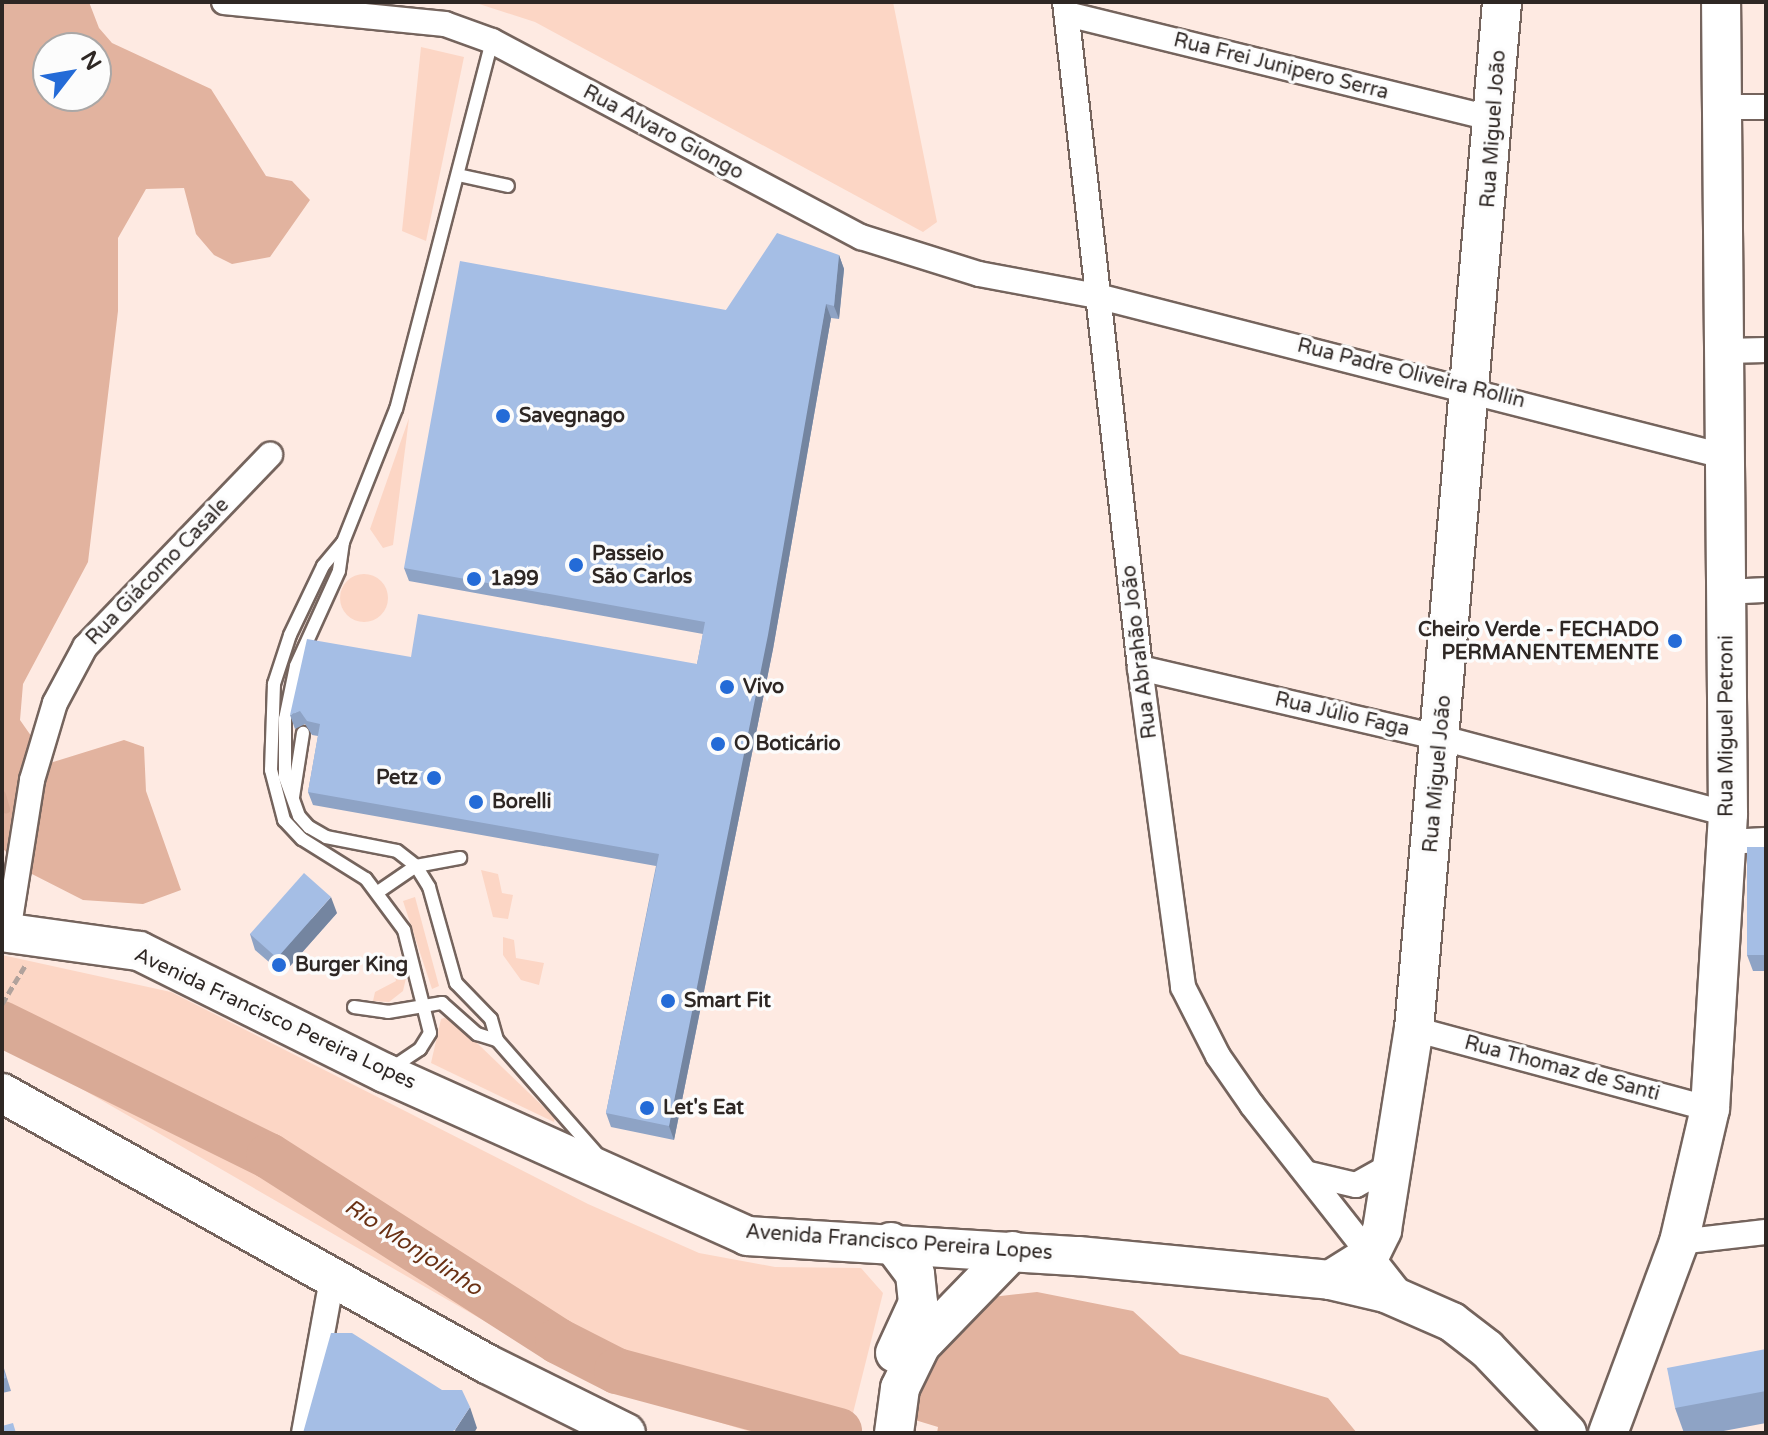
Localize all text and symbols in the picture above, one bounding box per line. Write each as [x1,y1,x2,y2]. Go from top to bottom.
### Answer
street label: Rua Frei Junipero Serra [1171,29,1391,105]
north arrow [32,32,112,112]
text: N [75,46,107,75]
street label: Rua Miguel João [1477,49,1511,209]
street label: Rua Alvaro Giongo [579,81,747,185]
street label: Rua Padre Oliveira Rollin [1295,334,1527,414]
place label: Savegnago [519,404,625,428]
marker: Savegnago [494,407,512,425]
street label: Rua Giácomo Casale [82,494,234,650]
place label: Passeio São Carlos [592,542,692,589]
marker: Passeio São Carlos [567,556,585,574]
street label: Rua Abrahão João [1117,564,1163,740]
place label: 1a99 [490,567,539,591]
marker: 1a99 [465,570,483,588]
place label: Cheiro Verde - FECHADO PERMANENTEMENTE [1418,618,1659,665]
marker: Cheiro Verde - FECHADO PERMANENTEMENTE [1666,632,1684,650]
street label: Rua Miguel Petroni [1715,635,1739,817]
place label: Vivo [743,675,784,699]
marker: Vivo [718,678,736,696]
street label: Rua Júlio Faga [1272,688,1412,742]
street label: Rua Miguel João [1419,694,1457,854]
place label: O Boticário [734,732,841,756]
marker: O Boticário [709,735,727,753]
place label: Petz [376,766,418,790]
marker: Petz [425,769,443,787]
place label: Borelli [492,790,552,814]
marker: Borelli [467,793,485,811]
street label: Avenida Francisco Pereira Lopes [131,943,419,1095]
place label: Burger King [295,953,408,977]
marker: Burger King [270,956,288,974]
place label: Smart Fit [684,989,771,1013]
marker: Smart Fit [659,992,677,1010]
street label: Rua Thomaz de Santi [1462,1031,1662,1107]
place label: Let's Eat [663,1096,744,1120]
marker: Let's Eat [638,1099,656,1117]
water label: Rio Monjolinho [340,1194,486,1302]
street label: Avenida Francisco Pereira Lopes [745,1220,1053,1266]

